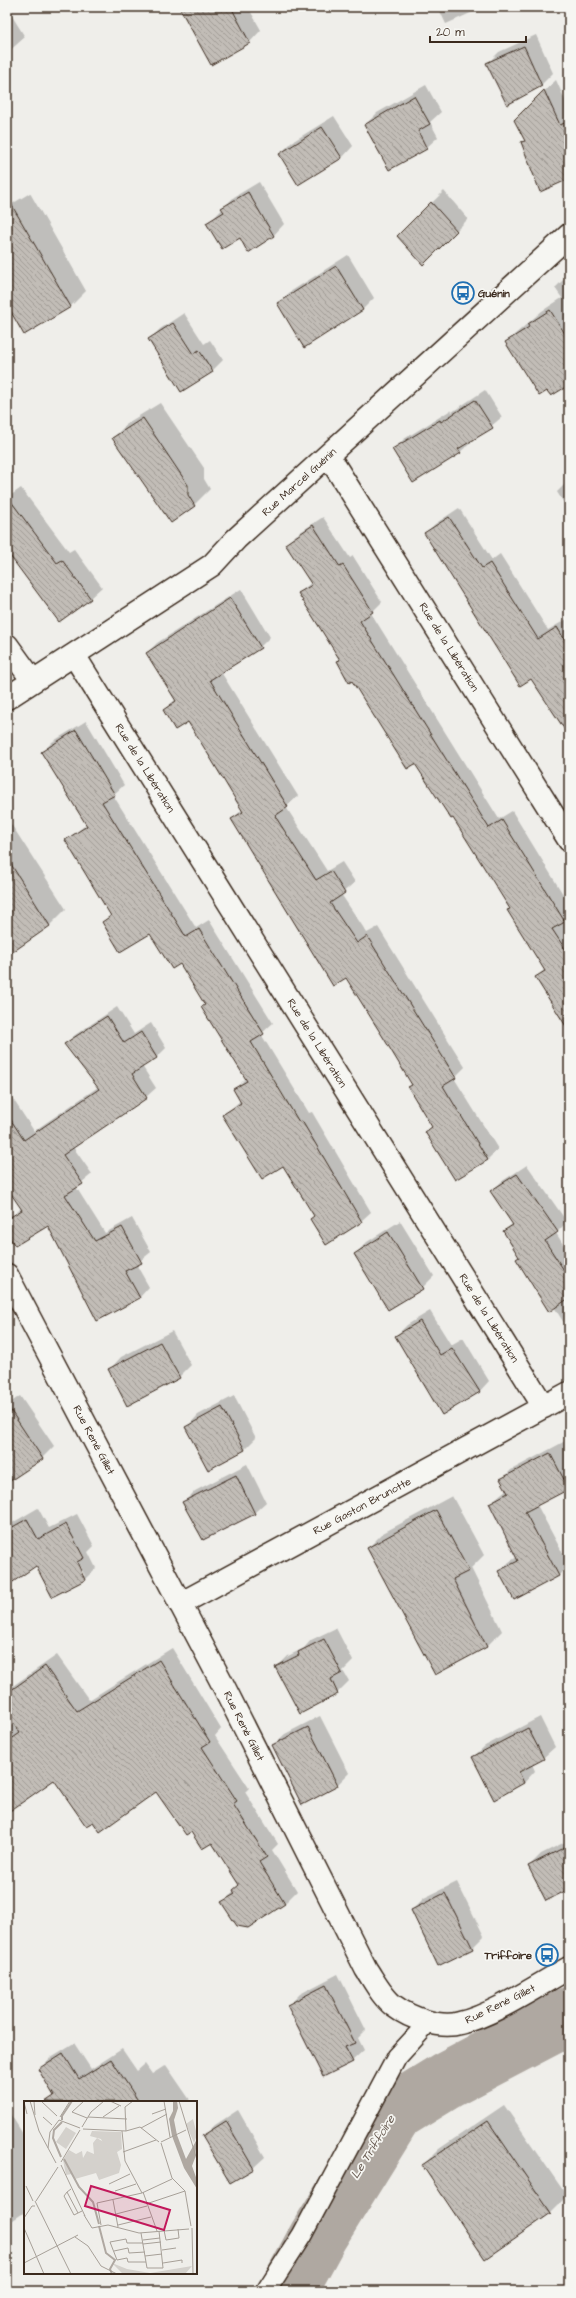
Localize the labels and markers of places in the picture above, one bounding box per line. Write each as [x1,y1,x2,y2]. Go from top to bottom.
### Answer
bus stop icon: Guénin [450,280,476,306]
place label: Guénin [478,286,510,301]
bus stop icon: Triffoire [534,1942,560,1968]
place label: Triffoire [483,1948,532,1963]

